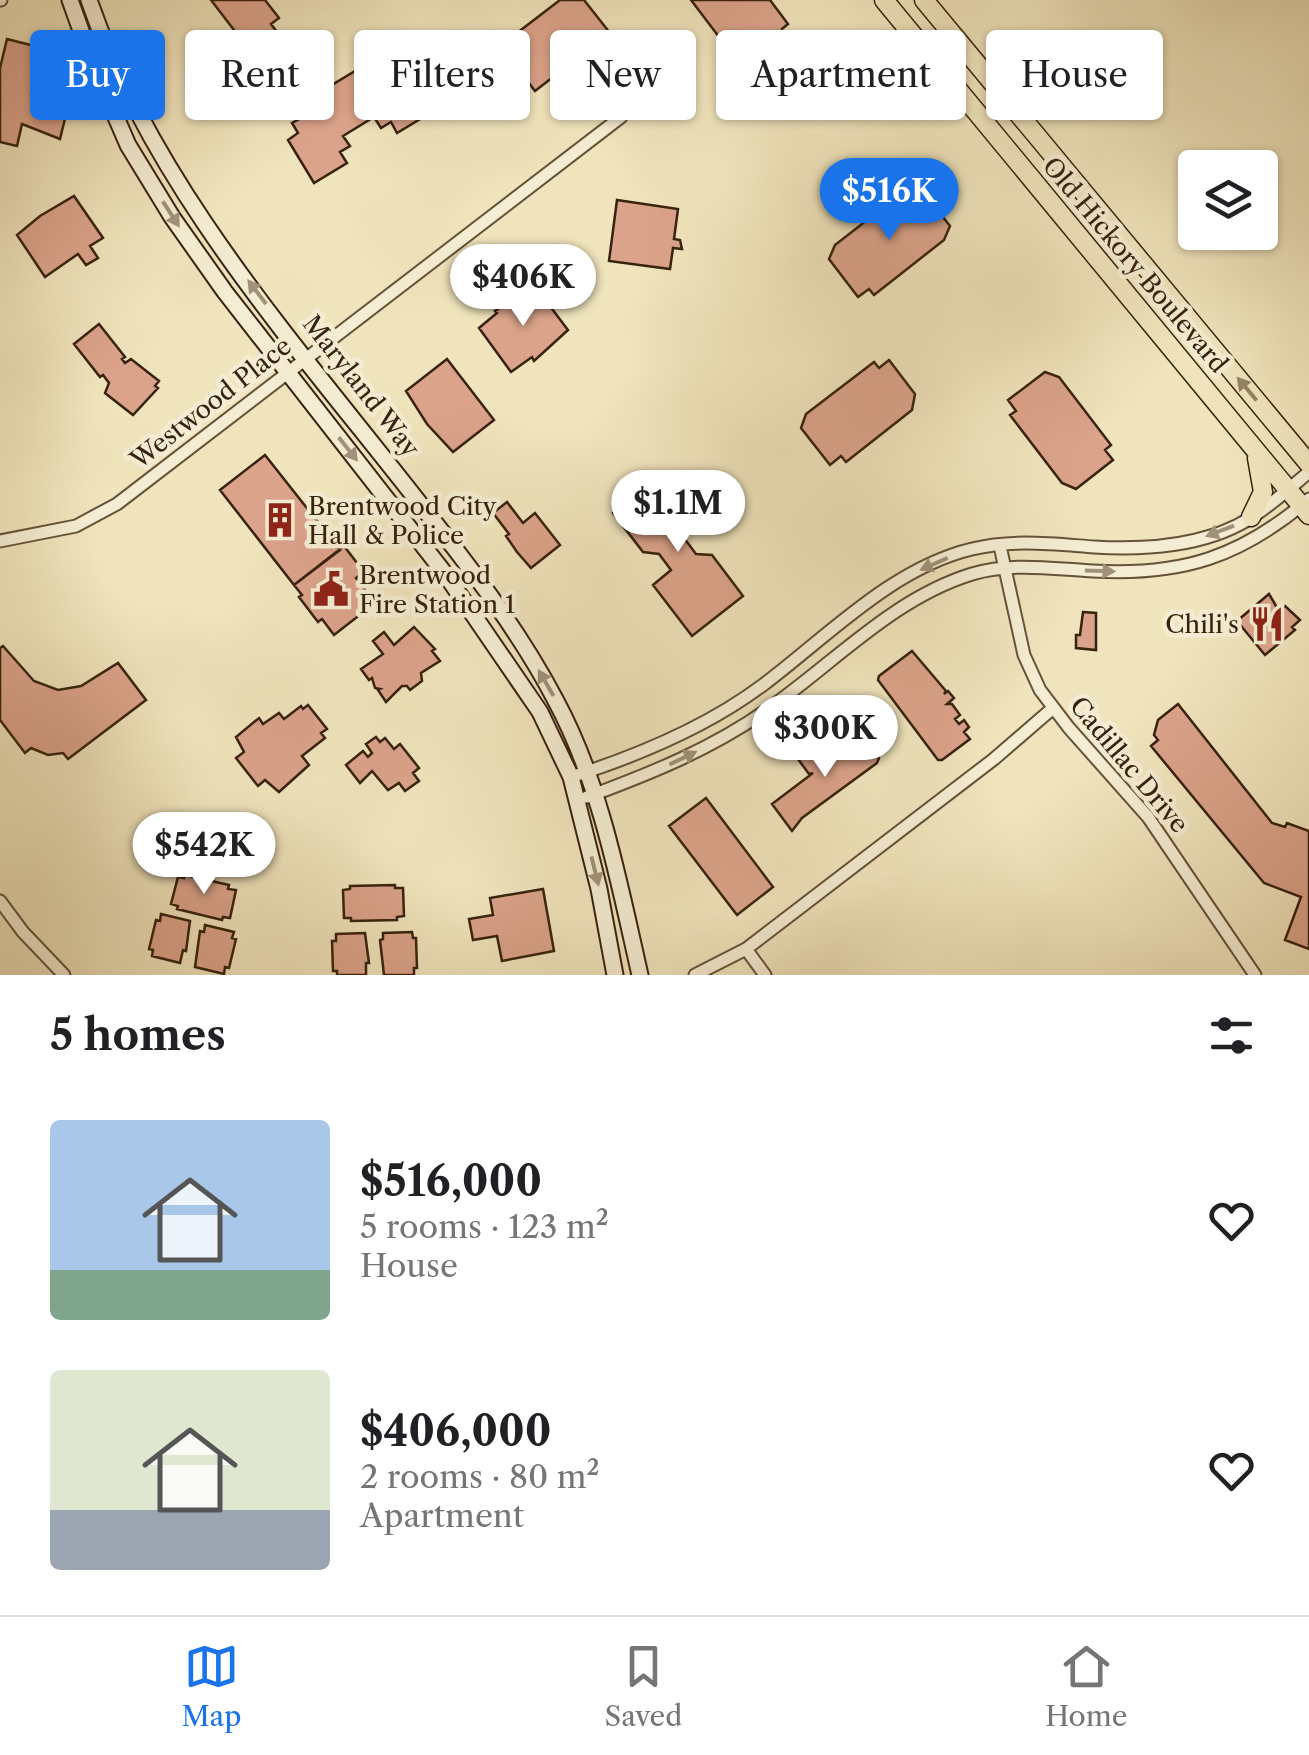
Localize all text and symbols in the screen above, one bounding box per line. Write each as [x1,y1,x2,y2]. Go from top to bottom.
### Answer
chip: Buy [30,30,165,120]
chip: Rent [185,30,334,120]
chip: Filters [354,30,530,120]
chip: New [550,30,696,120]
chip: Apartment [716,30,966,120]
chip: House [986,30,1163,120]
map controls [1178,150,1278,250]
button: layers [1178,150,1278,250]
street label: Old Hickory Boulevard [1036,151,1234,379]
pin: $516K [819,158,959,243]
text: $516K [842,171,936,210]
one-way arrow [161,200,179,228]
pin: $406K [453,244,593,329]
text: $406K [472,257,574,296]
one-way arrow [247,279,267,305]
street label: Maryland Way [296,309,427,464]
street label: Westwood Place [124,331,298,476]
one-way arrow [1237,377,1258,402]
one-way arrow [337,436,357,462]
pin: $1.1M [608,470,748,555]
text: $1.1M [633,483,723,522]
place label: Brentwood City Hall & Police [308,491,497,551]
building icon: Brentwood City Hall & Police [261,501,299,539]
one-way arrow [1205,523,1235,539]
one-way arrow [919,556,949,572]
place label: Brentwood Fire Station 1 [359,560,516,620]
one-way arrow [1085,563,1117,579]
public building icon: Brentwood Fire Station 1 [312,570,350,608]
restaurant icon: Chili's [1248,605,1286,643]
place label: Chili's [1165,609,1239,640]
one-way arrow [538,669,555,698]
street label: Cadillac Drive [1063,691,1195,839]
pin: $300K [755,695,895,780]
text: $300K [774,708,876,747]
one-way arrow [669,750,698,767]
pin: $542K [134,812,274,897]
text: $542K [155,825,253,864]
one-way arrow [588,856,603,887]
icon: filters [1204,1008,1259,1063]
text: 5 homes [50,1009,226,1061]
text: $516,000 [360,1155,542,1207]
icon: home [130,1160,250,1280]
icon: heart [1204,1193,1259,1248]
text: 5 rooms · 123 m² [360,1207,609,1246]
text: House [360,1246,458,1285]
text: $406,000 [360,1405,552,1457]
icon: home [130,1410,250,1530]
icon: heart [1204,1443,1259,1498]
text: 2 rooms · 80 m² [360,1457,600,1496]
text: Apartment [360,1496,524,1535]
tab: Map [181,1639,242,1733]
tab: Saved [605,1639,682,1733]
tab: Home [1045,1639,1128,1733]

